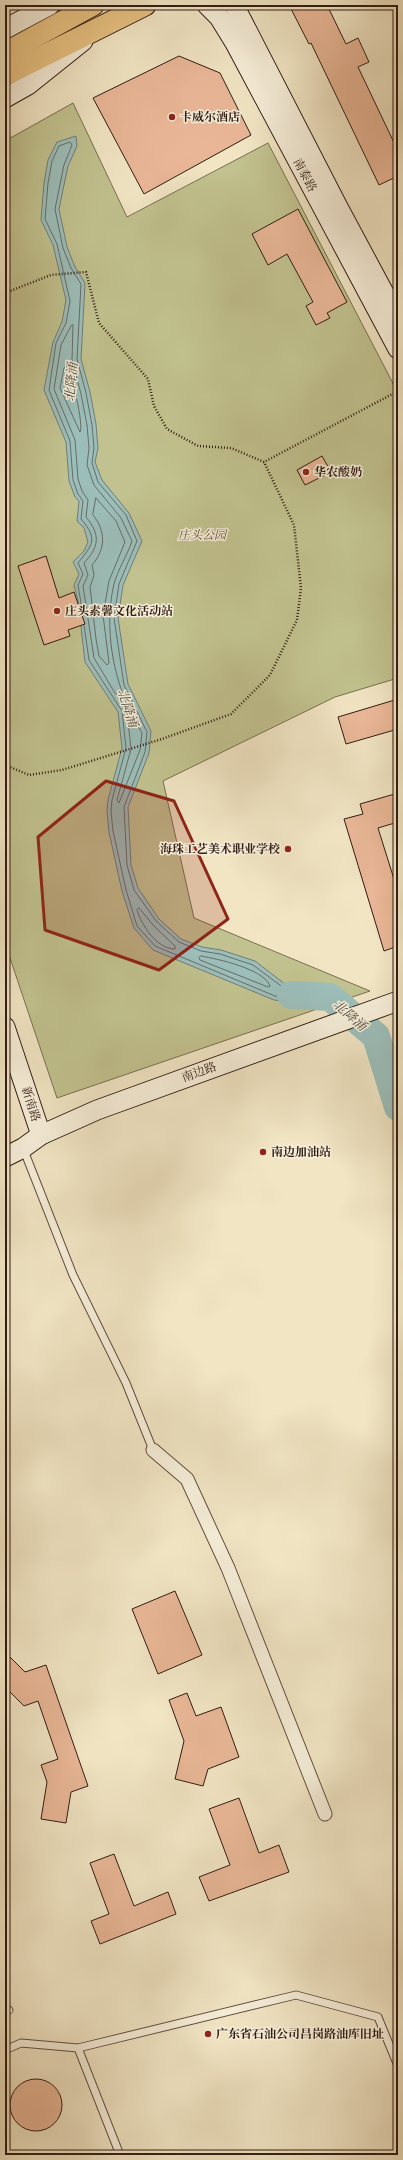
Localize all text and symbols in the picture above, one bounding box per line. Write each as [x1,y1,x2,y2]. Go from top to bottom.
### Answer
place label: 卡威尔酒店 [180,109,240,125]
marker: 卡威尔酒店 [167,112,177,122]
street label: 南泰路 [289,155,321,195]
water label: 北降涌 [61,360,81,402]
place label: 华农酸奶 [314,464,363,480]
marker: 华农酸奶 [301,467,311,477]
park label: 庄头公园 [178,527,228,543]
place label: 庄头素馨文化活动站 [65,603,173,619]
marker: 庄头素馨文化活动站 [52,606,62,616]
water label: 北降涌 [114,687,143,731]
place label: 海珠工艺美术职业学校 [160,841,280,857]
marker: 海珠工艺美术职业学校 [283,844,293,854]
water label: 北降涌 [330,996,372,1036]
street label: 南边路 [179,1058,219,1086]
street label: 新南路 [18,1084,44,1124]
place label: 南边加油站 [271,1144,331,1160]
marker: 南边加油站 [258,1147,268,1157]
place label: 广东省石油公司昌岗路油库旧址 [216,2026,384,2042]
marker: 广东省石油公司昌岗路油库旧址 [203,2029,213,2039]

